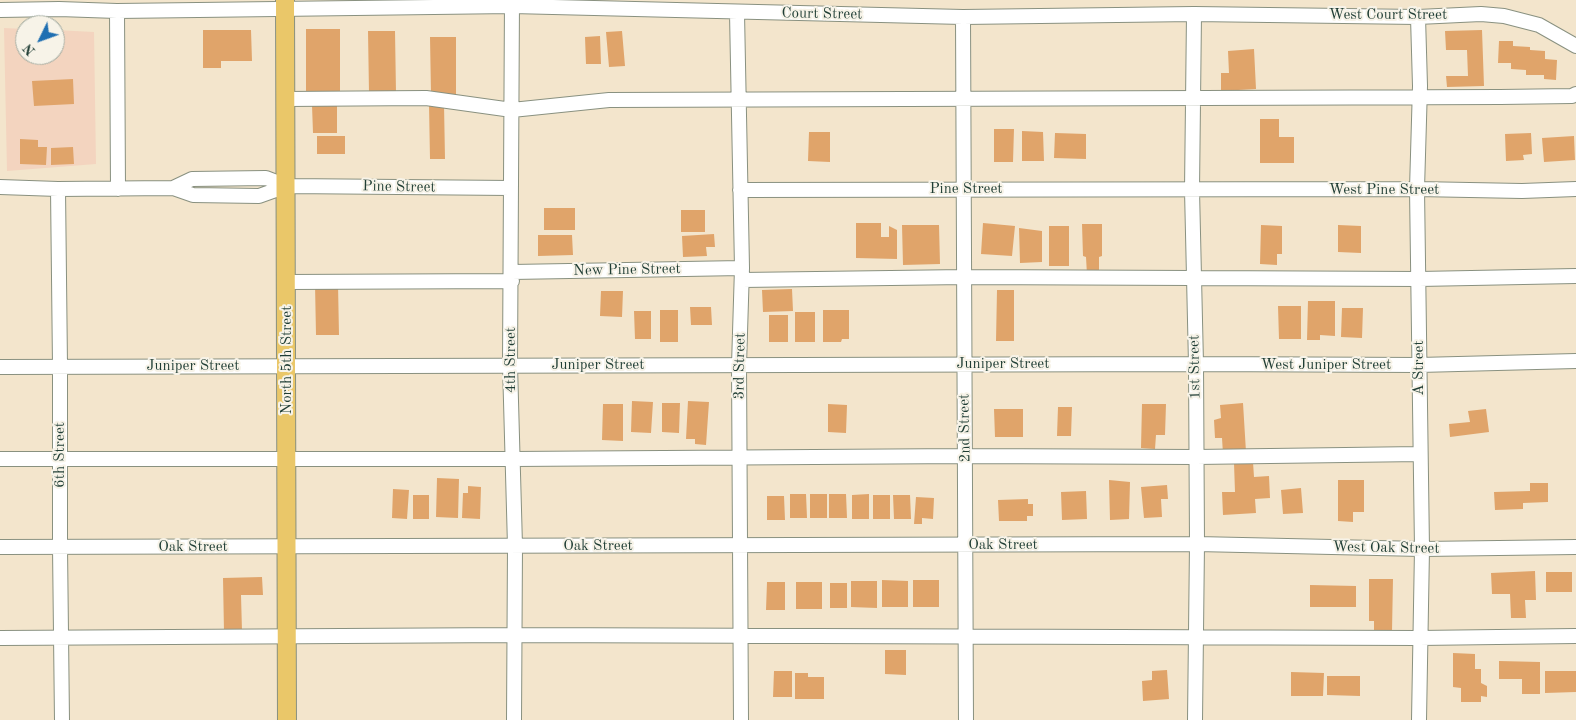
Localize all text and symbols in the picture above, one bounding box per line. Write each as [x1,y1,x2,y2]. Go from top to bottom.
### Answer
street label: Court Street [781,4,863,24]
street label: West Court Street [1329,6,1447,24]
north arrow [15,15,65,65]
text: N [21,41,38,58]
street label: Pine Street [362,177,436,197]
street label: Pine Street [929,180,1003,198]
street label: West Pine Street [1329,181,1439,199]
street label: New Pine Street [573,260,681,280]
street label: North 5th Street [278,306,296,414]
street label: 4th Street [502,327,520,393]
street label: 3rd Street [730,333,750,399]
street label: 1st Street [1185,335,1205,399]
street label: A Street [1410,340,1428,396]
street label: Juniper Street [956,355,1050,373]
street label: Juniper Street [551,356,645,374]
street label: West Juniper Street [1261,356,1391,374]
street label: Juniper Street [146,357,240,375]
street label: 2nd Street [955,394,975,462]
street label: 6th Street [51,422,69,488]
street label: Oak Street [968,536,1038,554]
street label: Oak Street [563,537,633,555]
street label: Oak Street [158,538,228,556]
street label: West Oak Street [1332,538,1440,558]

